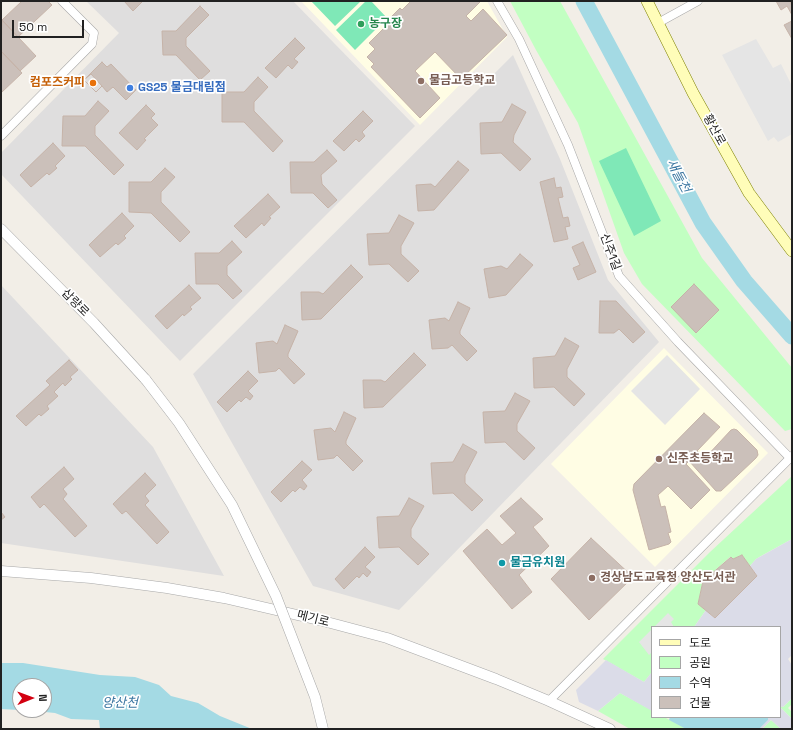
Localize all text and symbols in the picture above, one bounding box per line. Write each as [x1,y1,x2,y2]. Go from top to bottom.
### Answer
scale bar [14,12,86,38]
place label: 농구장 [369,17,402,31]
text: 50 m [19,19,47,35]
marker: 농구장 [356,19,366,29]
place label: 물금고등학교 [429,74,495,88]
place label: 컴포즈커피 [30,76,85,90]
marker: 물금고등학교 [416,76,426,86]
marker: 컴포즈커피 [88,78,98,88]
place label: GS25 물금대림점 [138,81,226,95]
marker: GS25 물금대림점 [125,83,135,93]
street label: 황산로 [700,112,728,148]
water label: 새들천 [663,156,693,196]
street label: 신주1길 [596,232,624,272]
street label: 삽량로 [58,286,92,320]
place label: 신주초등학교 [667,452,733,466]
marker: 신주초등학교 [654,454,664,464]
place label: 물금유치원 [510,556,565,570]
marker: 물금유치원 [497,558,507,568]
place label: 경상남도교육청 양산도서관 [600,571,736,585]
marker: 경상남도교육청 양산도서관 [587,573,597,583]
street label: 메기로 [295,608,331,630]
legend [651,626,781,718]
text: 도로 [689,635,711,651]
text: 공원 [689,655,711,671]
text: 수역 [689,675,711,691]
north arrow [12,678,52,718]
text: N [36,694,50,702]
water label: 양산천 [102,695,138,711]
text: 건물 [689,695,711,711]

